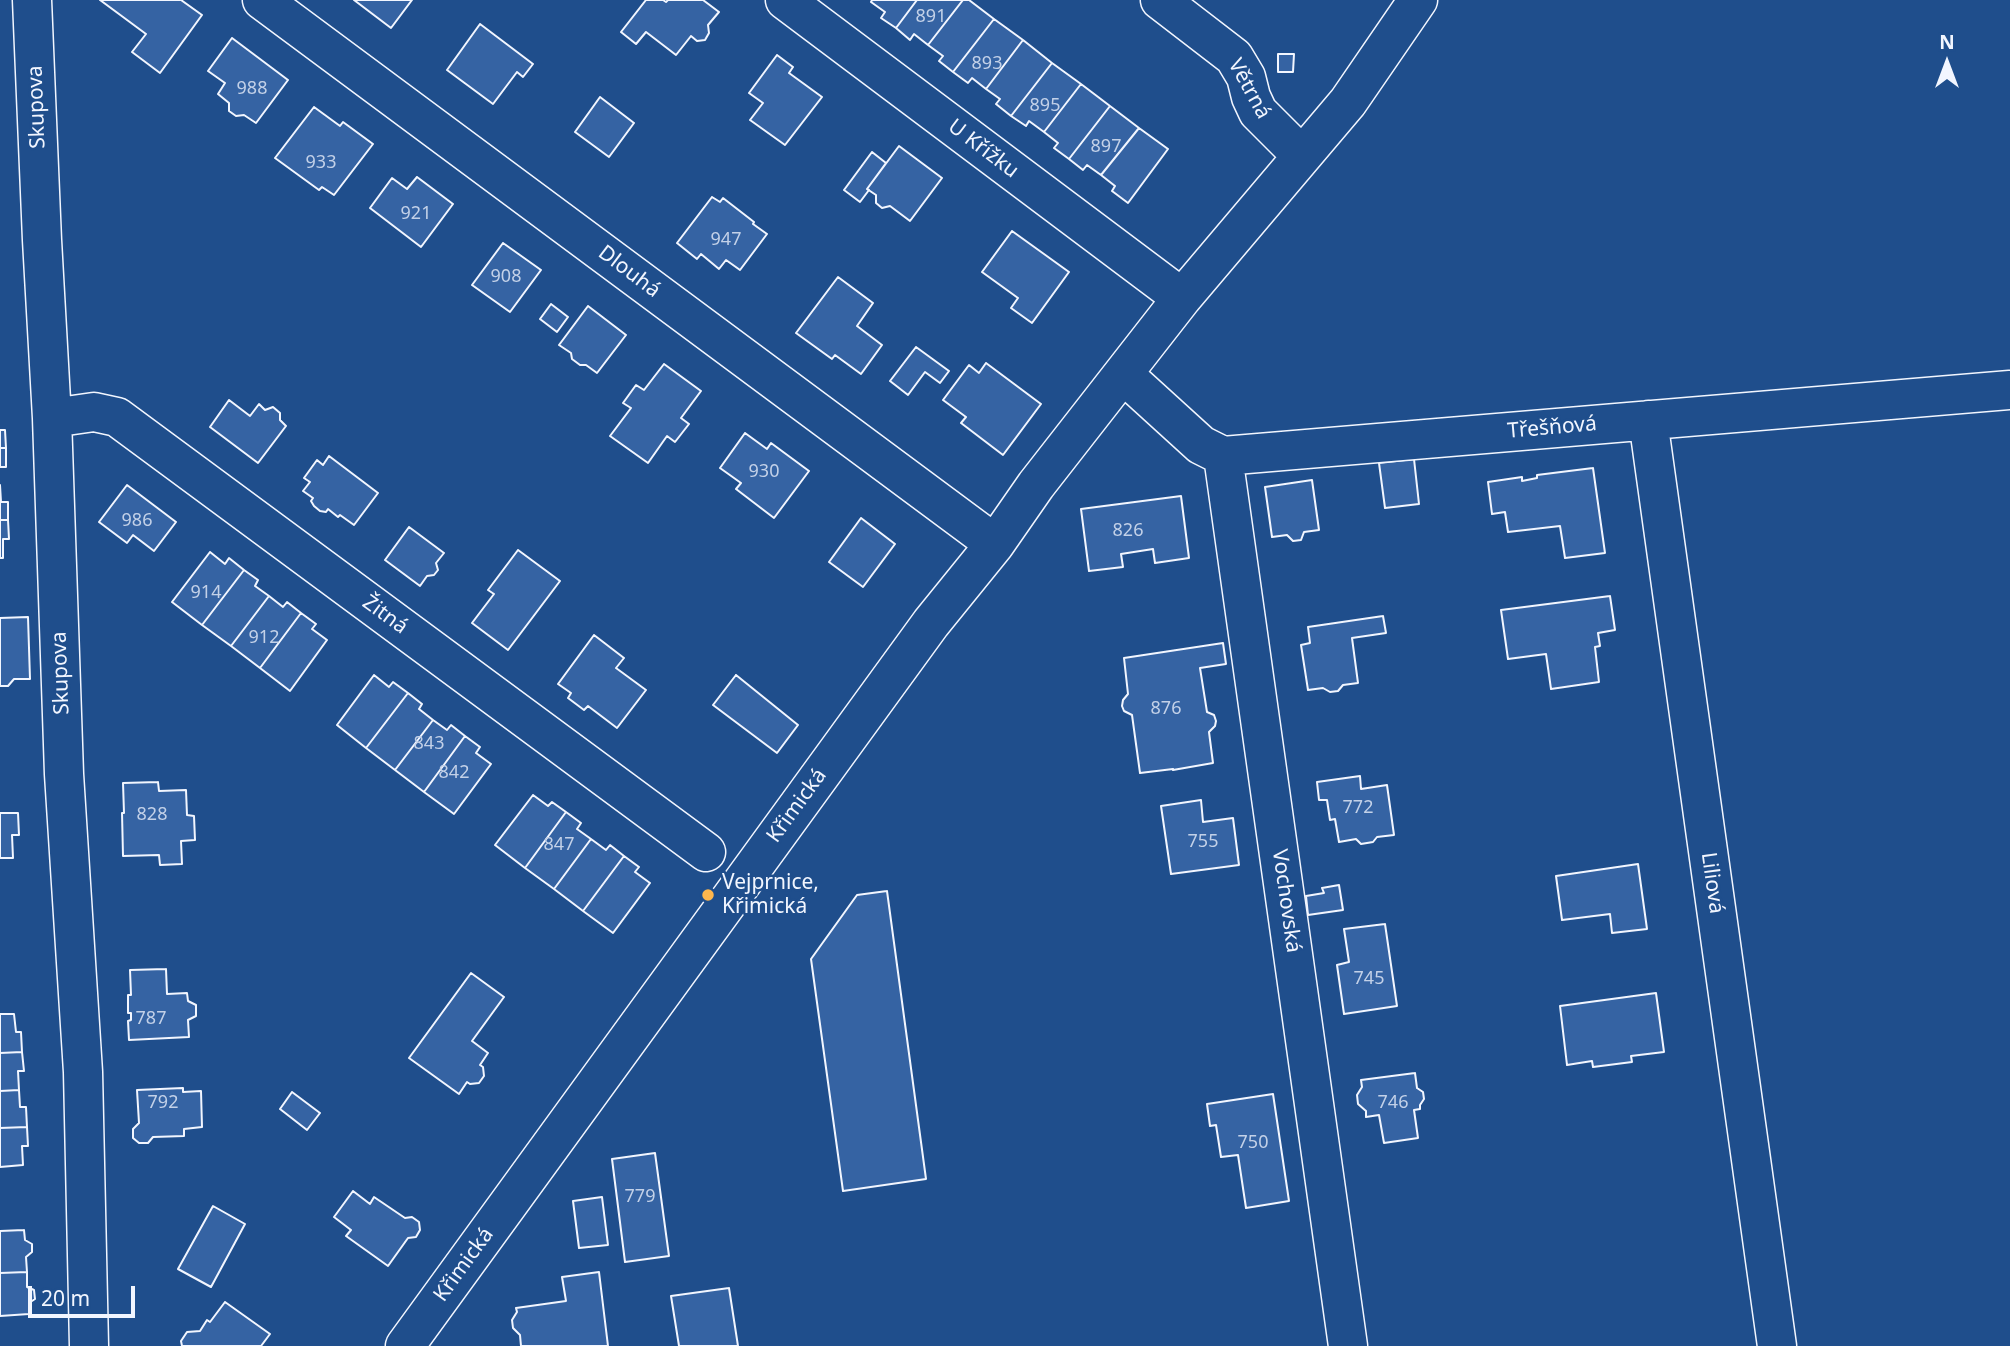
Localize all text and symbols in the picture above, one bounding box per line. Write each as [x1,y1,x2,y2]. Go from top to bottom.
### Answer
house number: 891 [916,6,946,28]
north arrow [1912,28,1982,98]
text: N [1939,29,1955,55]
house number: 893 [972,53,1002,75]
street label: Větrná [1222,54,1276,124]
street label: Skupova [23,65,51,149]
house number: 988 [237,78,267,100]
house number: 895 [1030,95,1060,117]
street label: U Křížku [943,114,1023,184]
house number: 897 [1091,136,1121,158]
house number: 933 [306,152,336,174]
house number: 921 [401,203,431,225]
house number: 947 [711,229,741,251]
street label: Dlouhá [593,241,665,303]
house number: 908 [491,266,521,288]
street label: Třešňová [1506,412,1598,444]
house number: 930 [749,461,779,483]
house number: 986 [122,510,152,532]
house number: 826 [1113,520,1143,542]
house number: 914 [191,582,221,604]
street label: Žitná [357,590,413,640]
house number: 912 [249,627,279,649]
street label: Skupova [47,631,75,715]
house number: 876 [1151,698,1181,720]
house number: 843 [414,733,444,755]
house number: 842 [439,762,469,784]
street label: Křimická [762,764,832,848]
house number: 772 [1343,797,1373,819]
house number: 828 [137,804,167,826]
house number: 755 [1188,831,1218,853]
house number: 847 [544,834,574,856]
street label: Vochovská [1266,848,1306,954]
street label: Liliová [1695,851,1729,915]
place label: Vejprnice, Křimická [722,870,819,920]
marker: Vejprnice, Křimická [700,887,716,903]
house number: 745 [1354,968,1384,990]
house number: 787 [136,1008,166,1030]
house number: 792 [148,1092,178,1114]
house number: 746 [1378,1092,1408,1114]
house number: 750 [1238,1132,1268,1154]
house number: 779 [625,1186,655,1208]
street label: Křimická [429,1223,499,1307]
scale bar [32,1272,138,1316]
text: 20 m [41,1284,90,1312]

